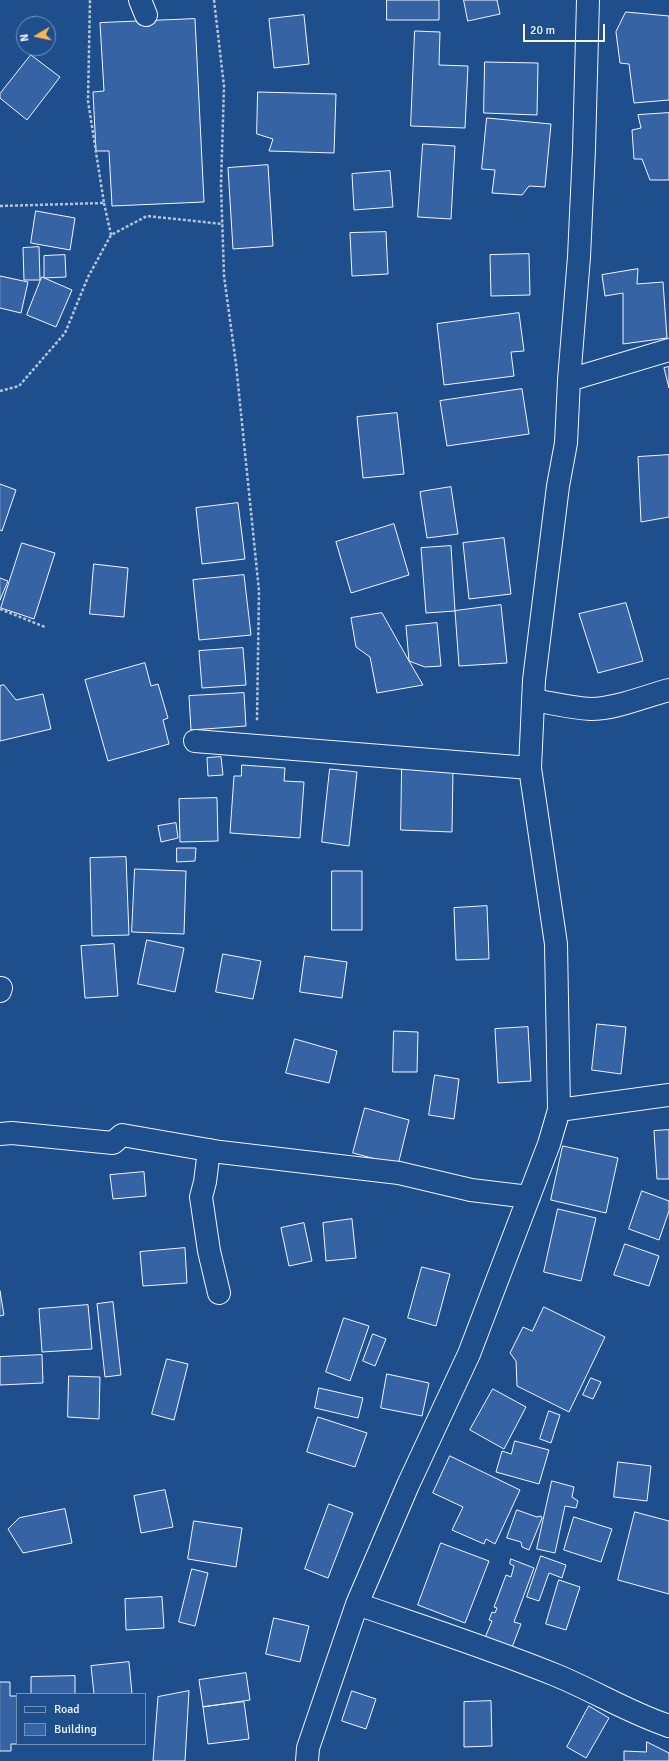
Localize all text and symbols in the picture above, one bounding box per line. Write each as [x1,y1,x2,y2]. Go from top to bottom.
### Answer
north arrow [16,16,56,56]
scale bar [525,16,607,42]
text: 20 m [530,23,555,38]
text: N [18,33,32,43]
legend [16,1693,146,1745]
text: Road [54,1702,80,1717]
text: Building [54,1722,97,1737]

